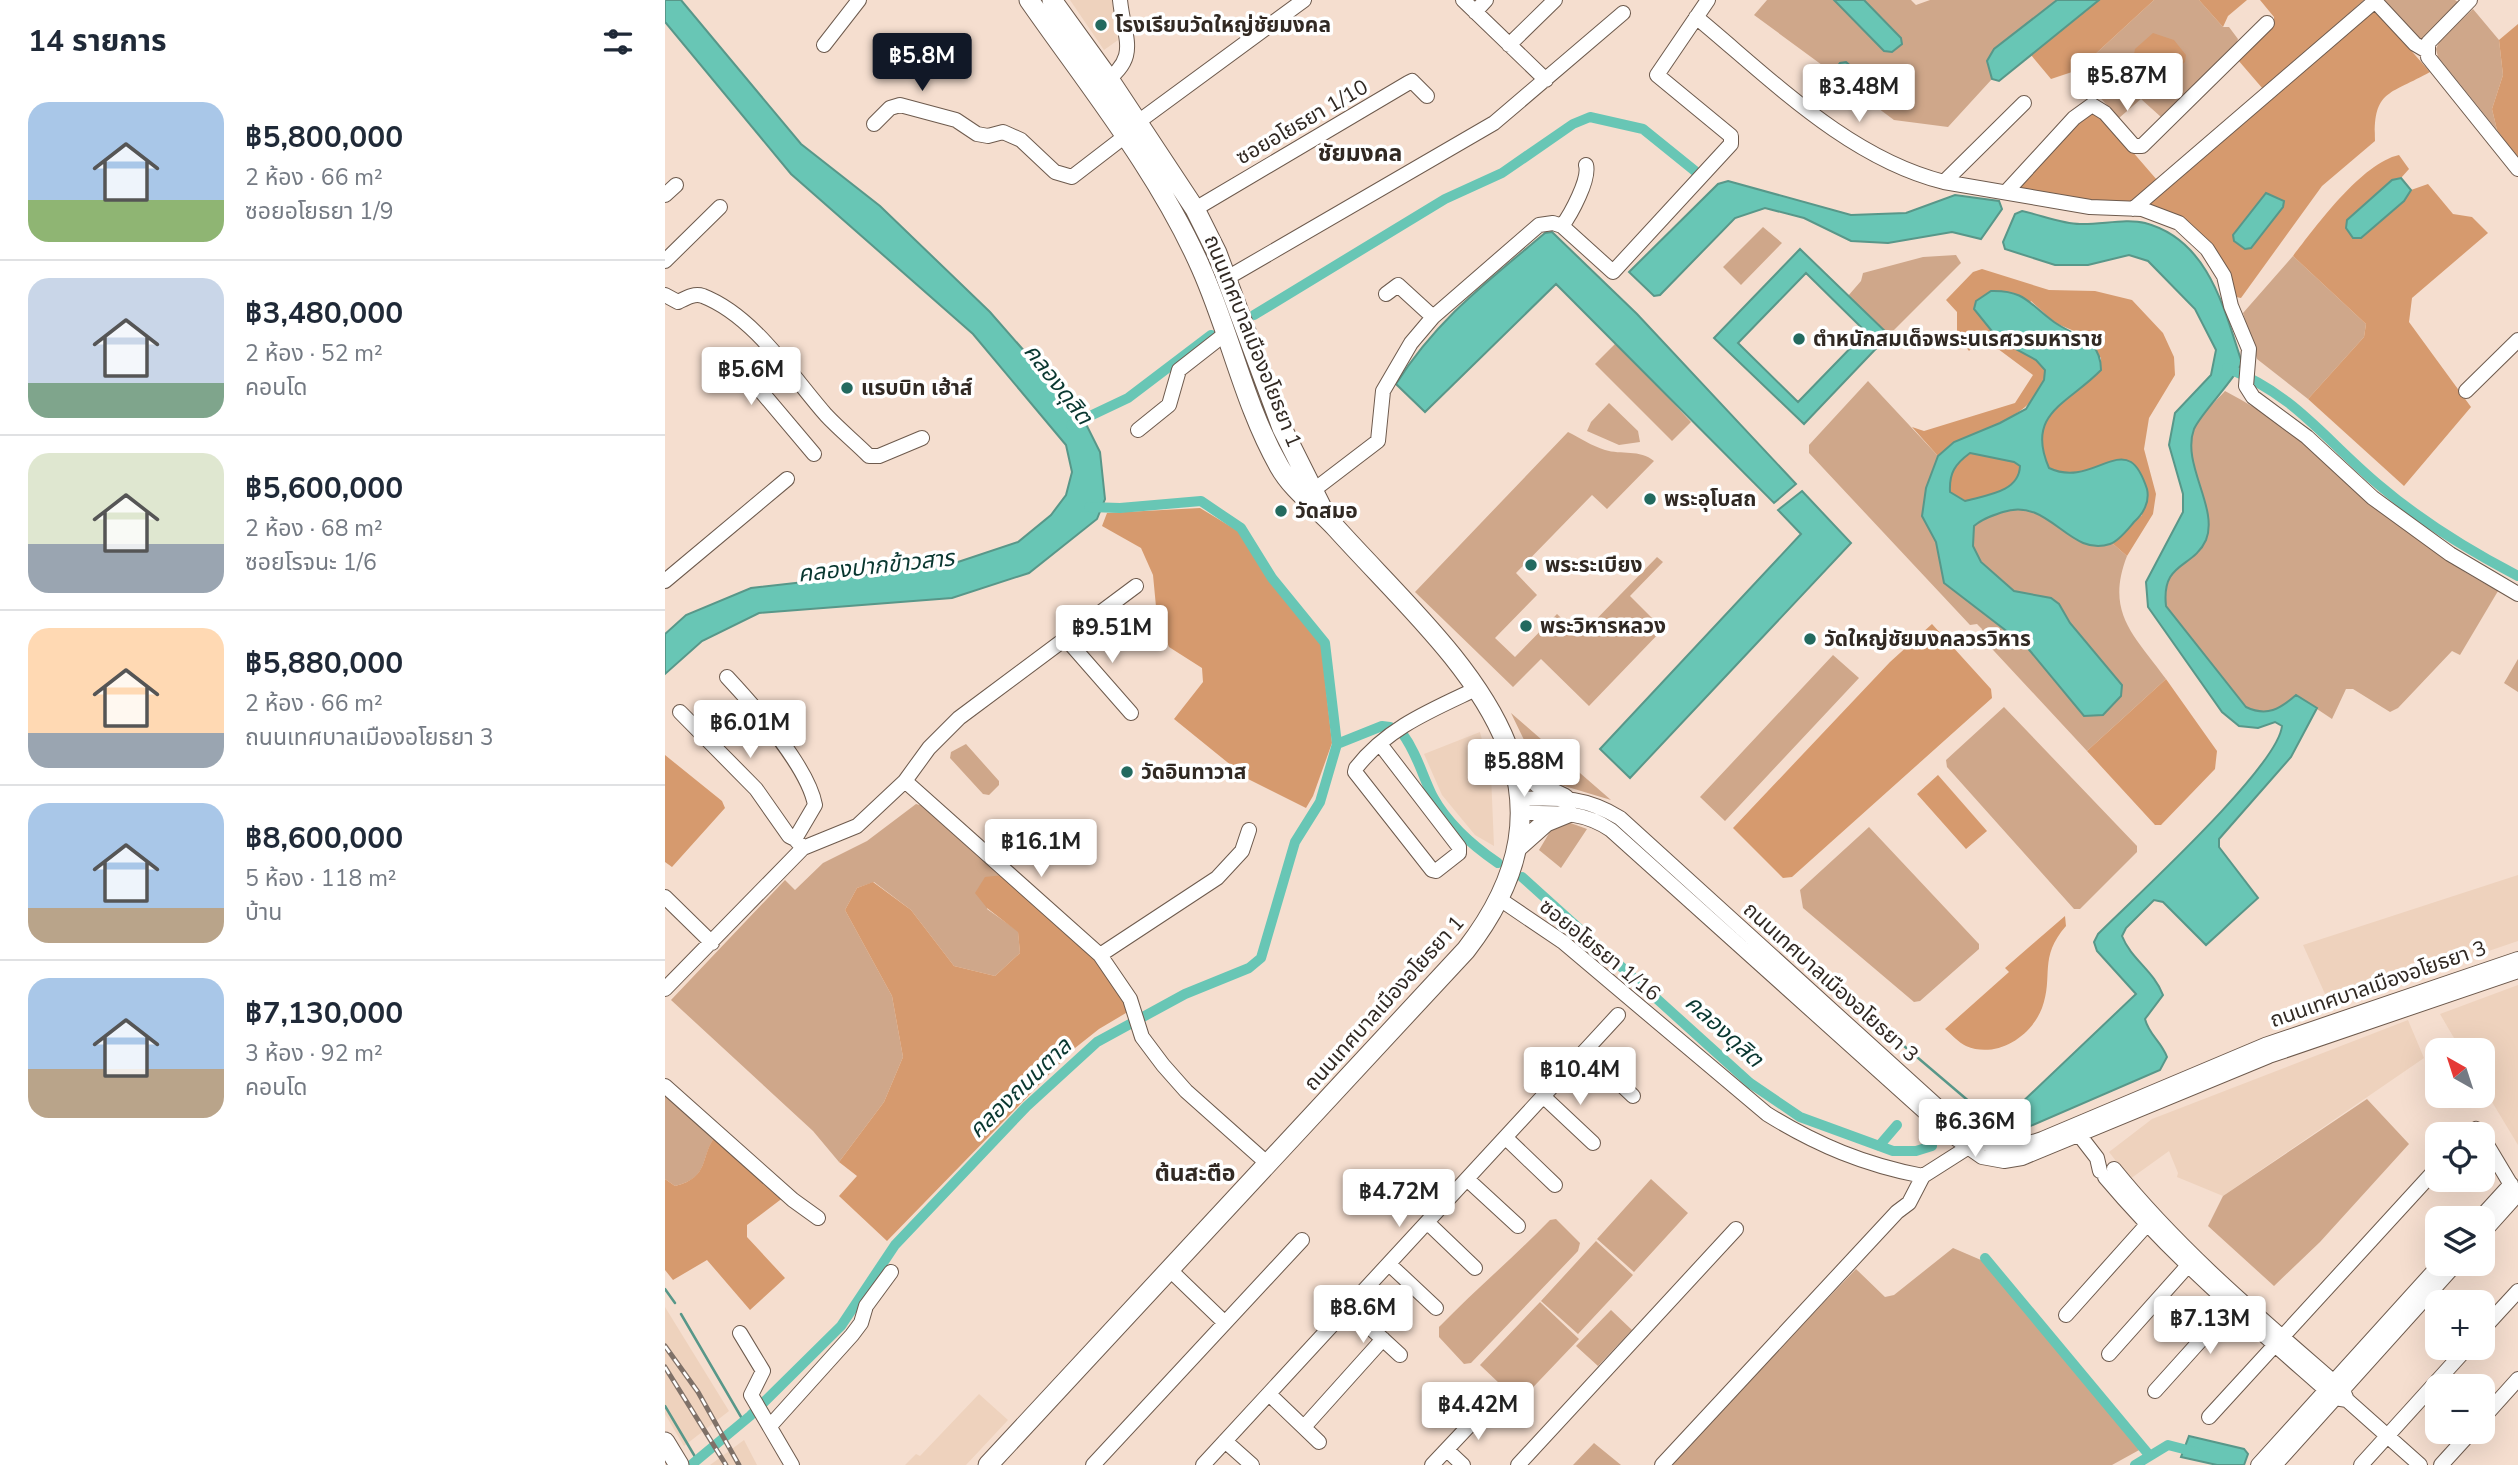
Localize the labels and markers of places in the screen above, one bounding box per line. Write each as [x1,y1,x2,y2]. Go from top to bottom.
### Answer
place label: โรงเรียนวัดใหญ่ชัยมงคล [1115,11,1331,39]
marker: โรงเรียนวัดใหญ่ชัยมงคล [1093,17,1109,33]
pin: ฿5.8M [873,34,971,93]
pin: ฿5.87M [2070,54,2184,113]
pin: ฿3.48M [1802,64,1916,124]
place label: ตำหนักสมเด็จพระนเรศวรมหาราช [1813,325,2103,353]
marker: ตำหนักสมเด็จพระนเรศวรมหาราช [1791,331,1807,347]
pin: ฿5.6M [702,348,800,407]
place label: แรบบิท เฮ้าส์ [861,374,973,402]
marker: แรบบิท เฮ้าส์ [839,380,855,396]
place label: พระอุโบสถ [1664,485,1756,513]
marker: พระอุโบสถ [1642,491,1658,507]
place label: วัดสมอ [1295,497,1358,525]
marker: วัดสมอ [1273,503,1289,519]
place label: พระระเบียง [1545,551,1642,579]
marker: พระระเบียง [1523,557,1539,573]
pin: ฿9.51M [1055,606,1169,665]
place label: พระวิหารหลวง [1540,612,1666,640]
marker: พระวิหารหลวง [1518,618,1534,634]
place label: วัดใหญ่ชัยมงคลวรวิหาร [1824,625,2031,653]
marker: วัดใหญ่ชัยมงคลวรวิหาร [1802,631,1818,647]
pin: ฿6.01M [693,700,807,760]
pin: ฿5.88M [1467,740,1581,799]
place label: วัดอินทาวาส [1141,758,1247,786]
marker: วัดอินทาวาส [1119,764,1135,780]
pin: ฿16.1M [984,820,1098,879]
pin: ฿10.4M [1523,1048,1637,1107]
pin: ฿6.36M [1918,1100,2032,1159]
pin: ฿4.72M [1342,1170,1456,1229]
pin: ฿8.6M [1314,1286,1412,1345]
pin: ฿7.13M [2153,1296,2267,1356]
pin: ฿4.42M [1421,1382,1535,1442]

